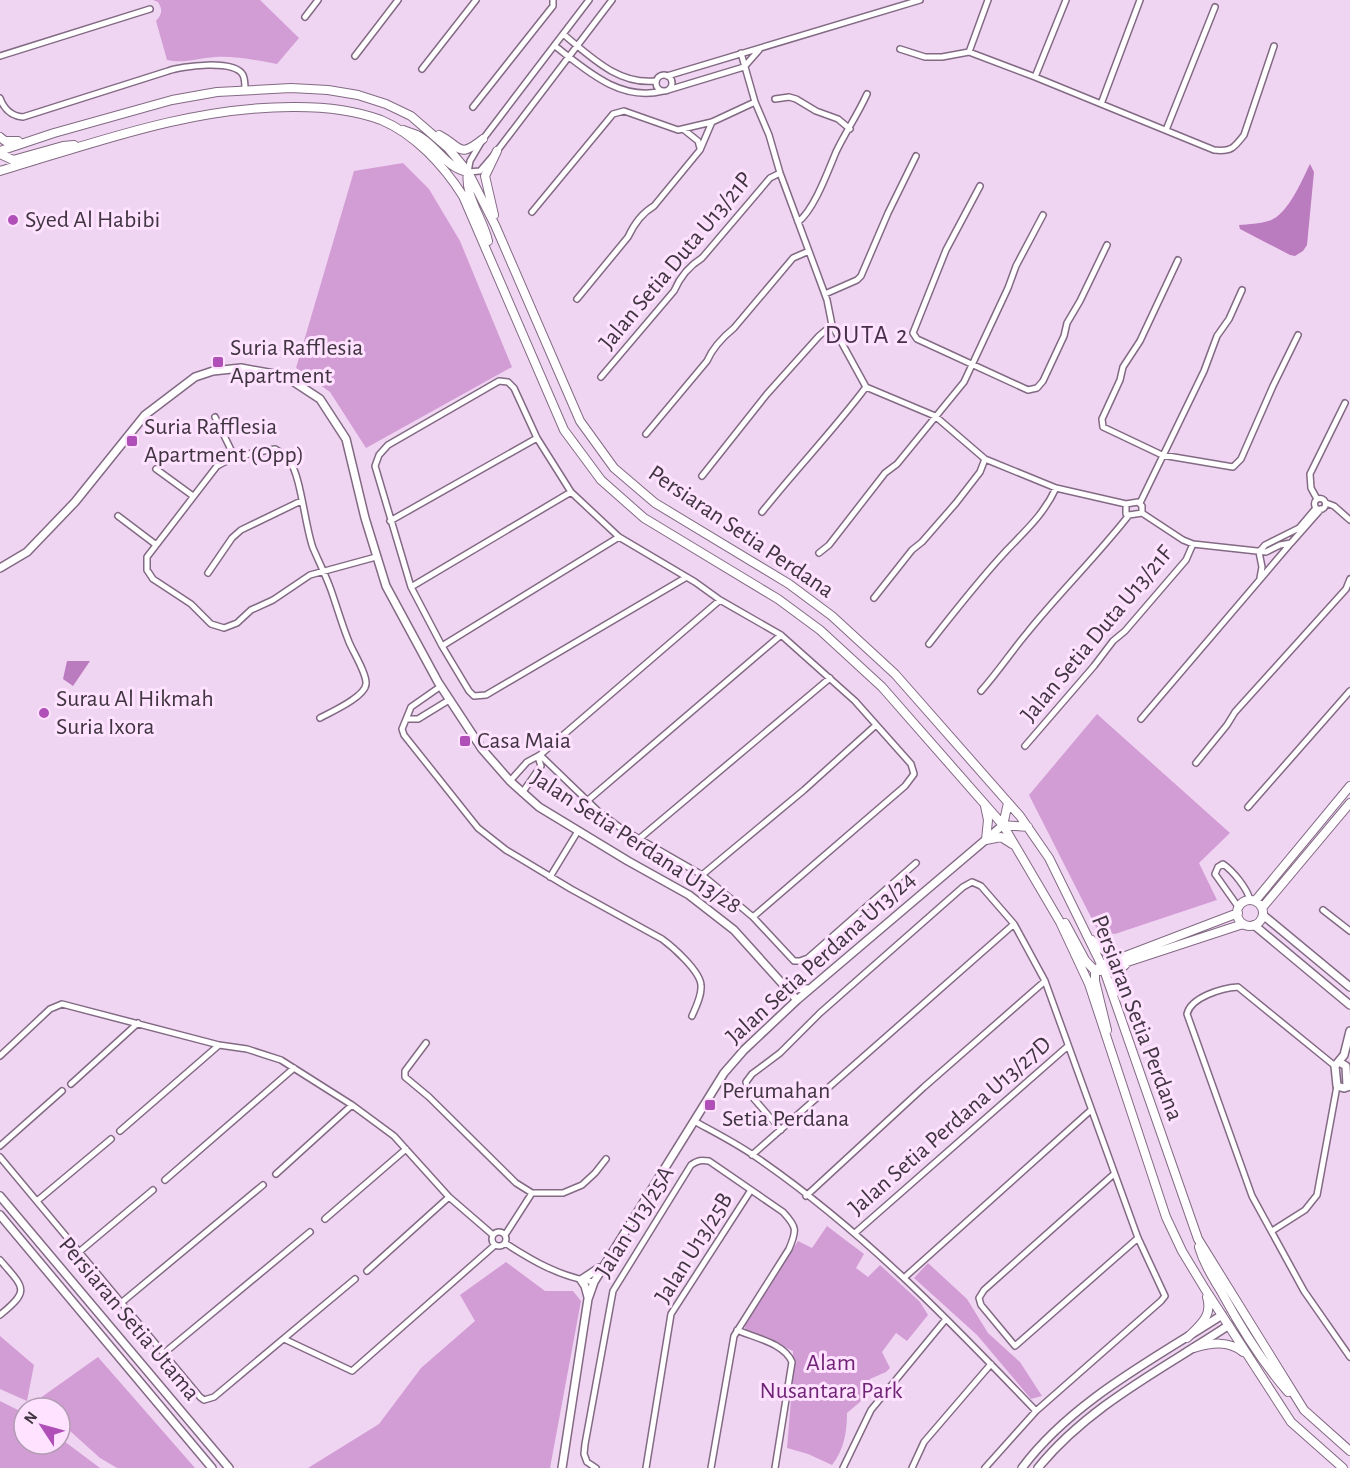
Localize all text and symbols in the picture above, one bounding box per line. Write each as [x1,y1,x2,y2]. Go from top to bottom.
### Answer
street label: Jalan Setia Duta U13/21P [595,168,757,354]
place label: Syed Al Habibi [25,208,160,232]
marker: Syed Al Habibi [6,213,20,227]
district label: DUTA 2 [825,322,909,348]
place label: Suria Rafflesia Apartment [230,336,363,388]
marker: Suria Rafflesia Apartment [211,355,225,369]
place label: Suria Rafflesia Apartment (Opp) [144,415,304,467]
marker: Suria Rafflesia Apartment (Opp) [125,434,139,448]
street label: Persiaran Setia Perdana [644,461,838,603]
street label: Jalan Setia Duta U13/21F [1017,541,1178,727]
place label: Surau Al Hikmah Suria Ixora [56,687,214,739]
marker: Surau Al Hikmah Suria Ixora [37,706,51,720]
place label: Casa Maia [477,729,571,753]
marker: Casa Maia [458,734,472,748]
street label: Jalan Setia Perdana U13/28 [527,765,745,919]
street label: Jalan Setia Perdana U13/24 [722,867,920,1049]
street label: Persiaran Setia Perdana [1087,912,1187,1124]
street label: Jalan Setia Perdana U13/27D [844,1032,1056,1220]
place label: Perumahan Setia Perdana [722,1079,849,1131]
marker: Perumahan Setia Perdana [703,1098,717,1112]
street label: Jalan U13/25A [591,1162,679,1282]
street label: Jalan U13/25B [651,1189,737,1307]
street label: Persiaran Setia Utama [54,1233,204,1405]
park label: Alam Nusantara Park [760,1351,903,1403]
north arrow [12,1396,72,1456]
text: N [21,1409,40,1427]

